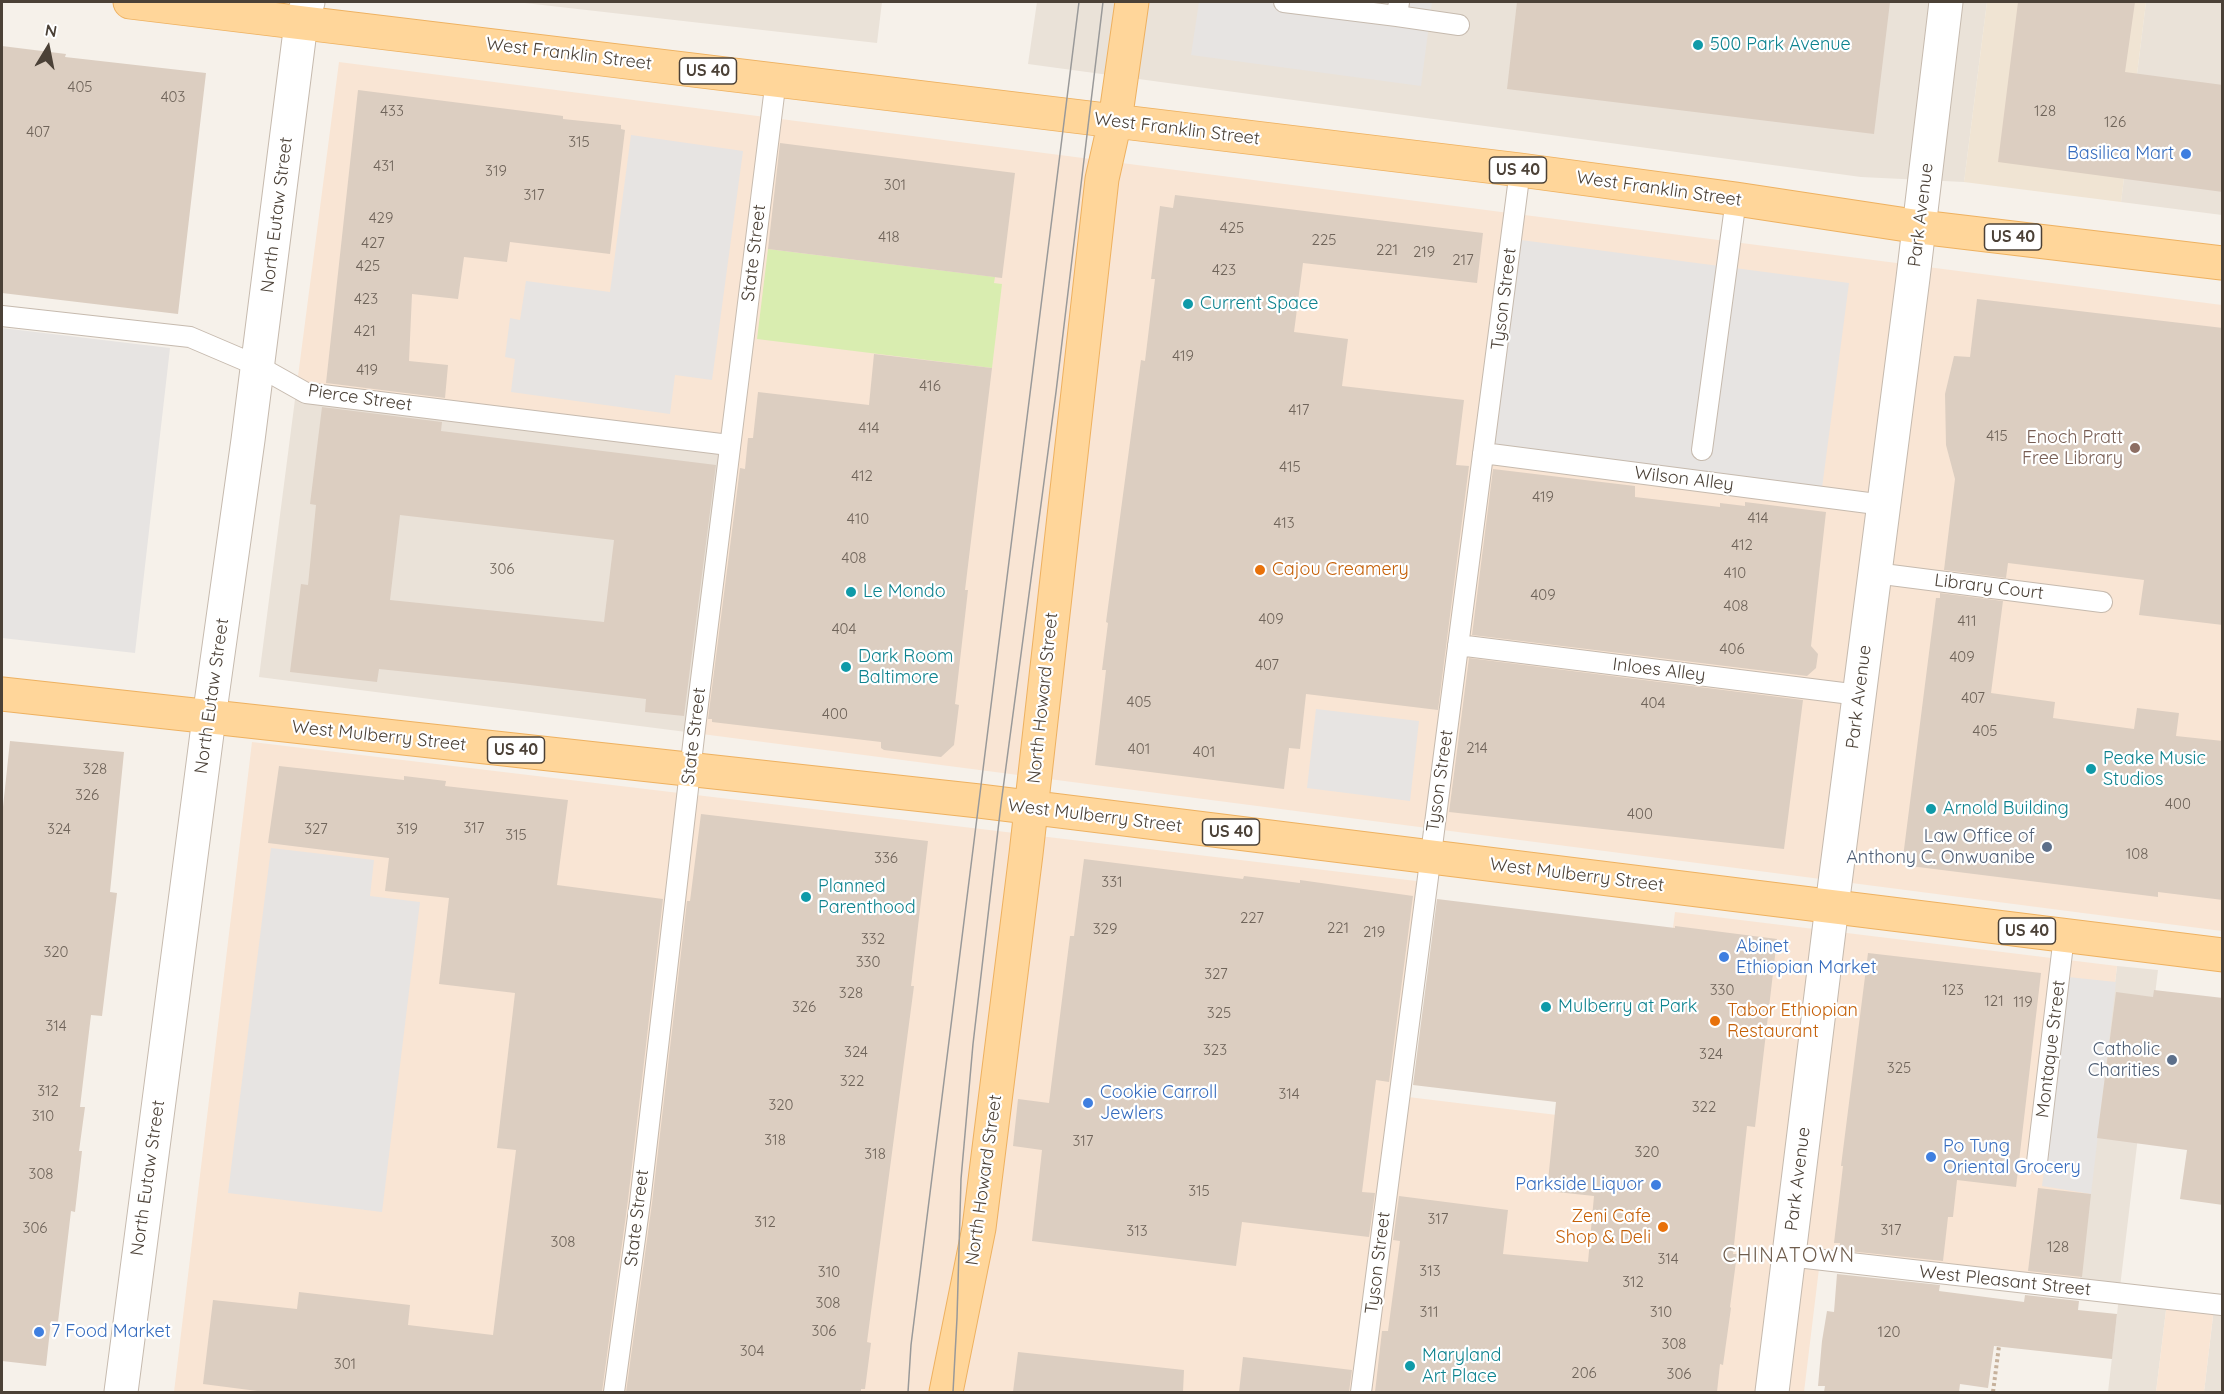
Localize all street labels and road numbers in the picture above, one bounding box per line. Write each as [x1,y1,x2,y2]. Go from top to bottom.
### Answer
street label: West Franklin Street [485,33,653,75]
road number: US 40 [680,58,736,84]
street label: West Franklin Street [1093,108,1261,150]
street label: North Eutaw Street [257,136,297,294]
road number: US 40 [1490,157,1546,183]
street label: Park Avenue [1904,162,1938,268]
street label: West Franklin Street [1575,167,1743,211]
street label: State Street [737,203,771,303]
road number: US 40 [1984,224,2042,250]
street label: Tyson Street [1487,247,1521,351]
street label: Pierce Street [307,380,413,416]
street label: Wilson Alley [1633,462,1735,496]
street label: Library Court [1933,570,2045,604]
street label: North Howard Street [1023,611,1063,785]
street label: North Eutaw Street [190,617,234,775]
street label: Park Avenue [1842,644,1876,750]
street label: Inloes Alley [1611,654,1707,686]
street label: State Street [677,686,711,786]
street label: West Mulberry Street [291,716,467,756]
street label: Tyson Street [1422,728,1458,834]
road number: US 40 [488,737,544,763]
street label: West Mulberry Street [1007,795,1183,837]
road number: US 40 [1202,819,1260,845]
street label: West Mulberry Street [1489,854,1665,896]
road number: US 40 [1998,918,2056,944]
street label: Montaque Street [2032,979,2070,1119]
street label: North Howard Street [961,1093,1007,1267]
street label: North Eutaw Street [126,1099,170,1257]
street label: Park Avenue [1781,1126,1815,1232]
street label: State Street [620,1168,654,1268]
street label: Tyson Street [1361,1211,1395,1315]
street label: West Pleasant Street [1918,1261,2092,1301]

